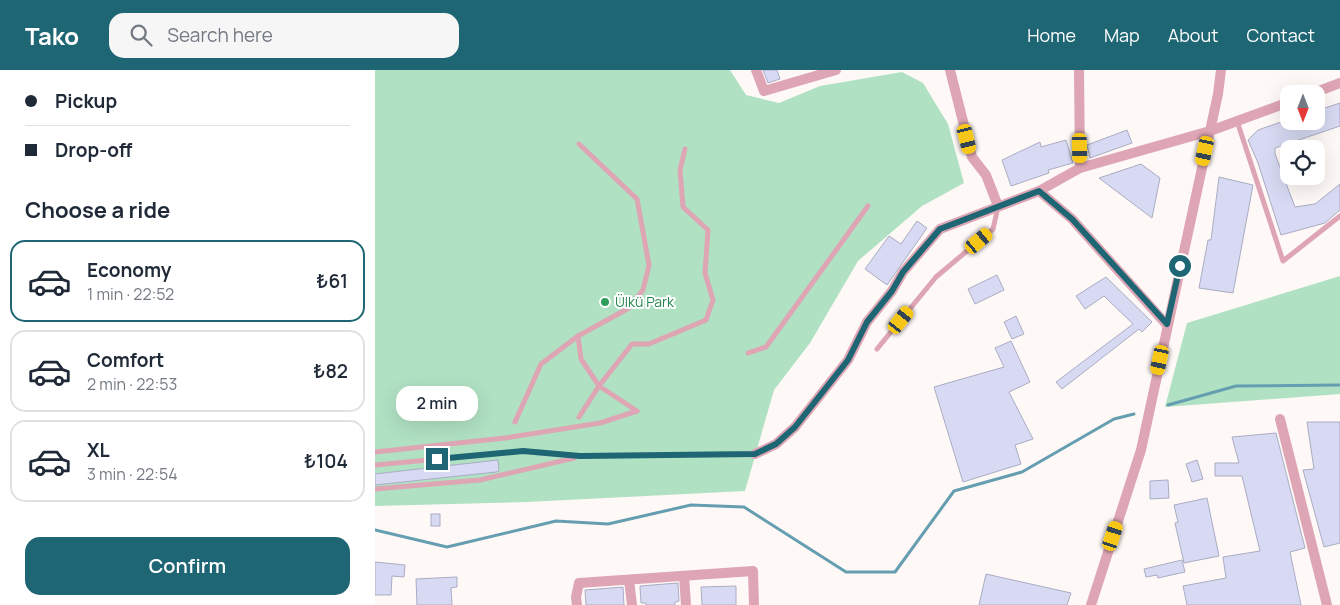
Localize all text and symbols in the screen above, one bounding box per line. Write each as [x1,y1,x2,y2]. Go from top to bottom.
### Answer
search box [109,13,459,58]
text: Tako [25,19,79,52]
icon: search [127,21,155,49]
text: Search here [167,22,273,48]
text: Home [1027,23,1076,47]
text: Map [1104,23,1140,47]
text: About [1168,23,1218,47]
text: Contact [1246,23,1315,47]
north arrow [1280,85,1325,130]
map controls [1280,85,1325,185]
text: Pickup [55,88,117,114]
car [956,123,977,155]
car [1072,133,1087,163]
car [1194,135,1215,167]
text: Drop-off [55,137,132,163]
button: locate [1280,140,1325,185]
text: Choose a ride [25,195,170,225]
car [962,226,995,256]
route start [1169,255,1191,277]
text: Economy [87,257,171,283]
icon: car [27,259,72,304]
text: ₺61 [316,268,348,294]
text: 1 min · 22:52 [87,283,174,305]
place label: Ülkü Park [615,292,675,311]
marker: Ülkü Park [599,296,611,308]
car [885,304,916,336]
car [1149,344,1170,376]
text: Comfort [87,347,164,373]
icon: car [27,349,72,394]
text: ₺82 [313,358,348,384]
text: 2 min · 22:53 [87,373,177,395]
callout: 2 min [396,386,478,422]
text: 2 min [417,392,457,414]
text: XL [87,437,110,463]
icon: car [27,439,72,484]
text: ₺104 [304,448,348,474]
route end [426,448,448,470]
text: 3 min · 22:54 [87,463,178,485]
car [1101,519,1124,553]
button: Confirm [25,537,350,595]

